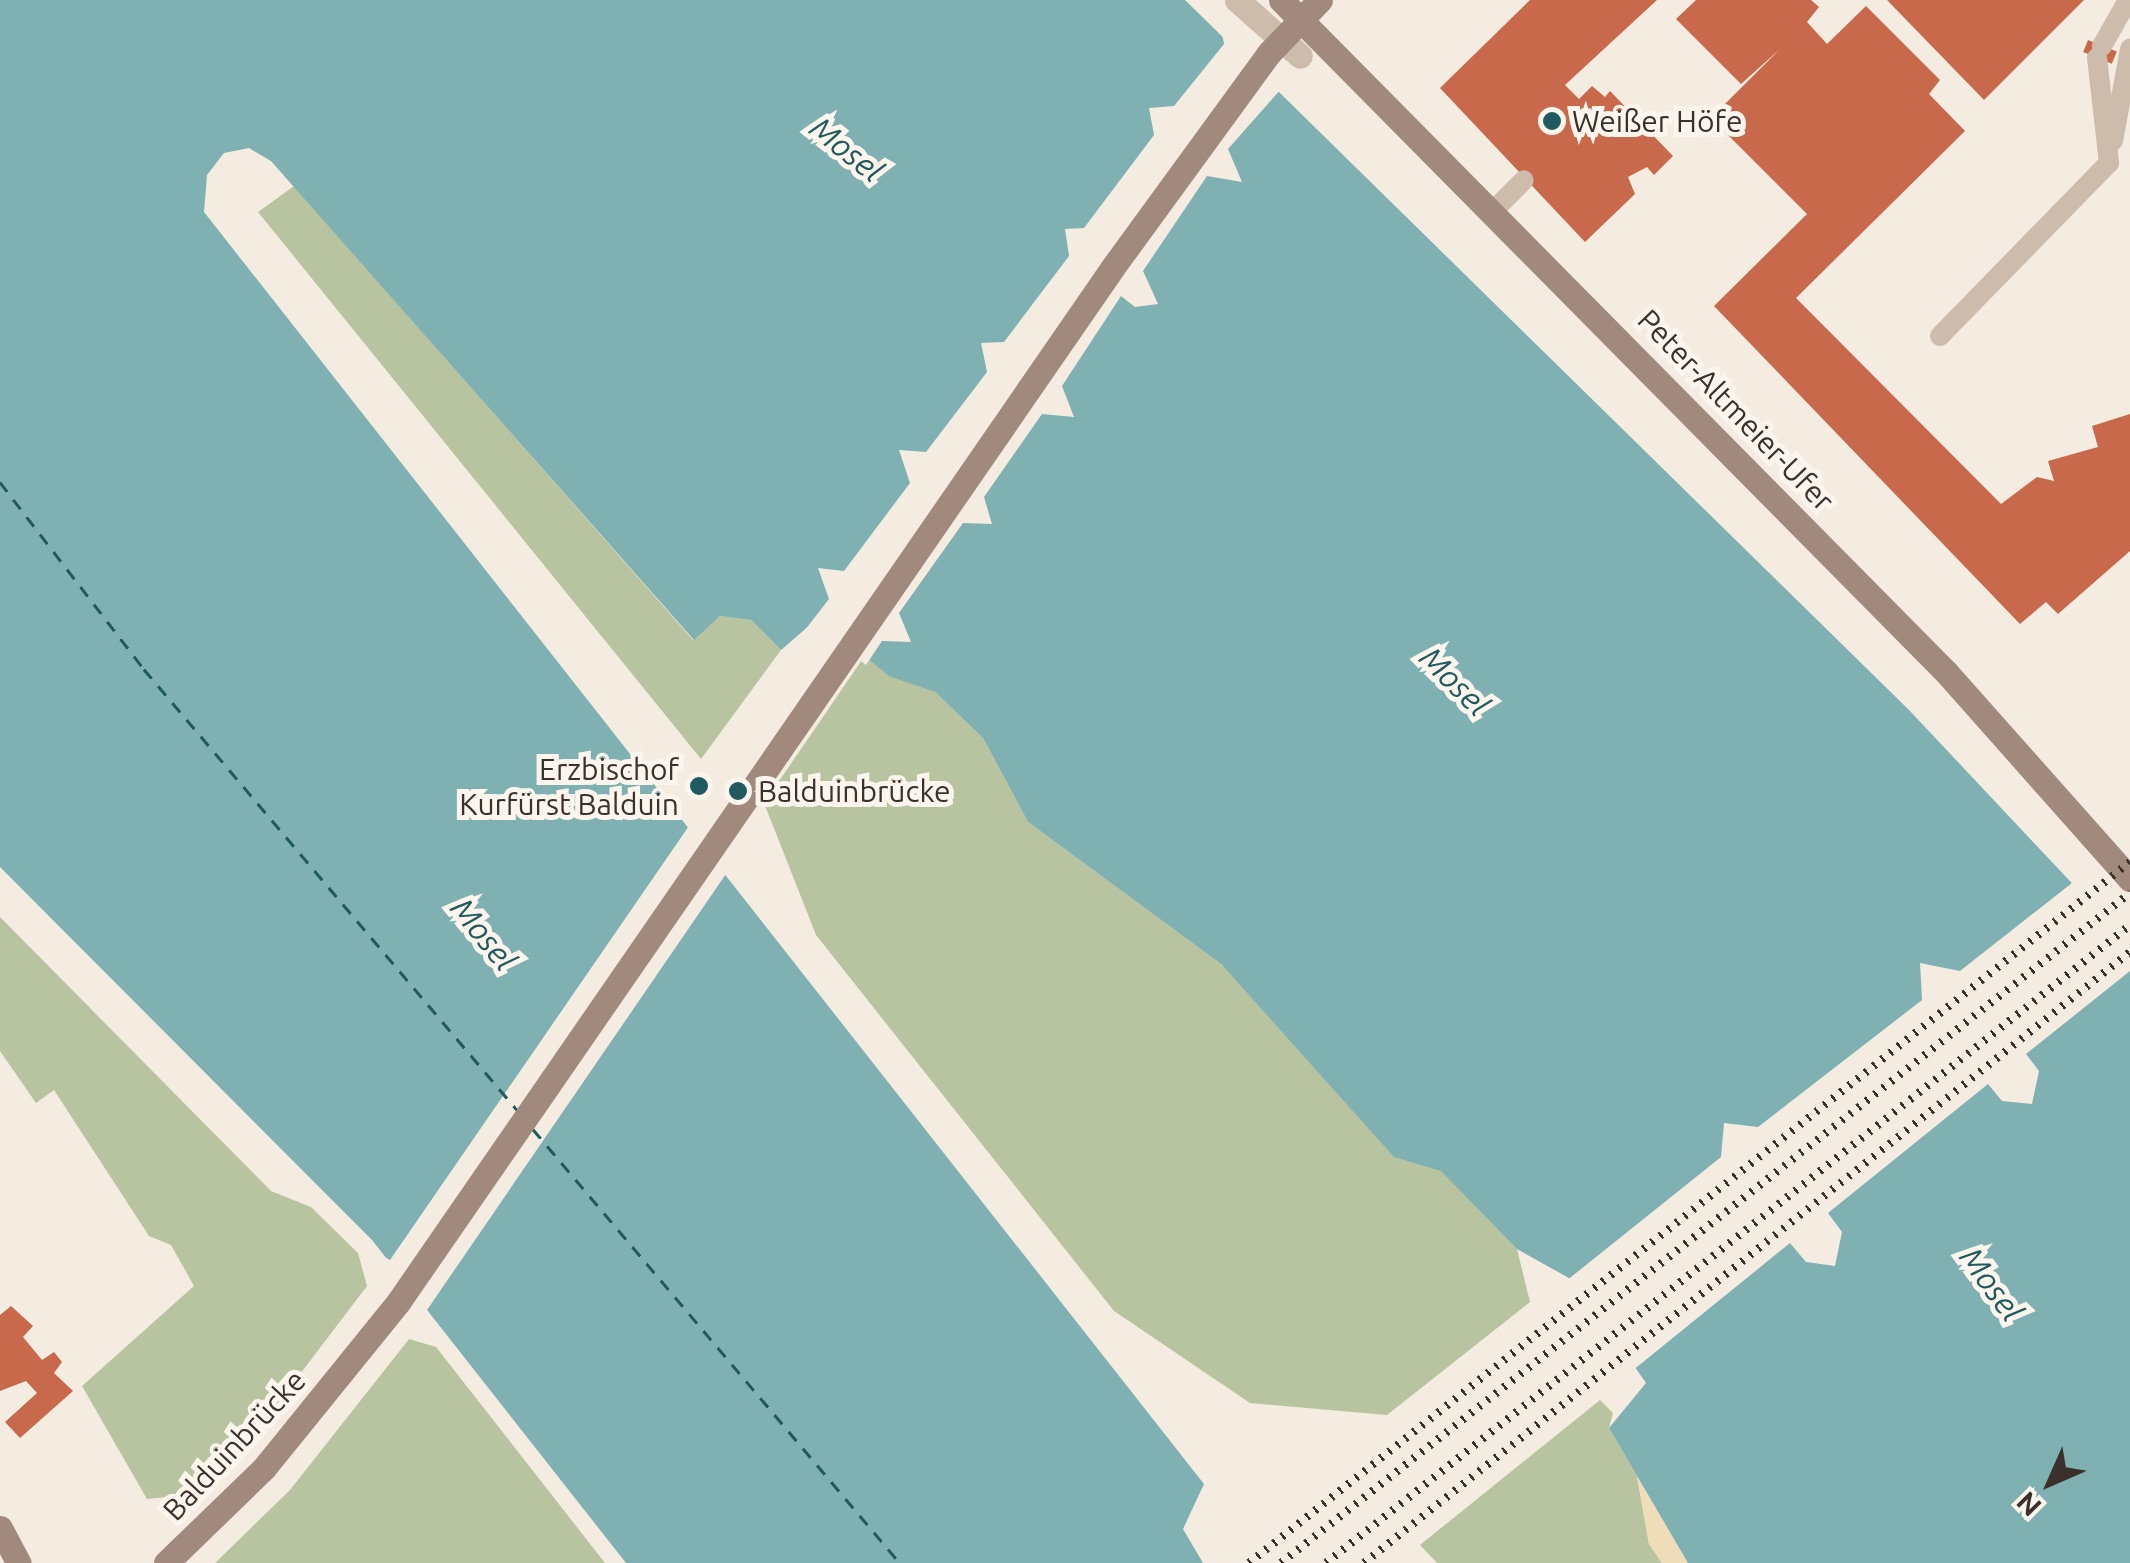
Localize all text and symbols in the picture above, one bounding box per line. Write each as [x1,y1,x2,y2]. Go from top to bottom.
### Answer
place label: Weißer Höfe [1572,103,1742,139]
water label: Mosel [803,108,891,190]
marker: Weißer Höfe [1541,110,1563,132]
street label: Peter-Altmeier-Ufer [1631,302,1841,518]
water label: Mosel [1412,638,1498,724]
place label: Erzbischof Kurfürst Balduin [459,751,679,822]
place label: Balduinbrücke [758,773,951,809]
marker: Erzbischof Kurfürst Balduin [688,775,710,797]
marker: Balduinbrücke [727,780,749,802]
water label: Mosel [443,890,525,978]
water label: Mosel [1952,1239,2032,1329]
street label: Balduinbrücke [155,1362,313,1528]
north arrow [2000,1433,2100,1533]
text: N [2010,1486,2047,1523]

